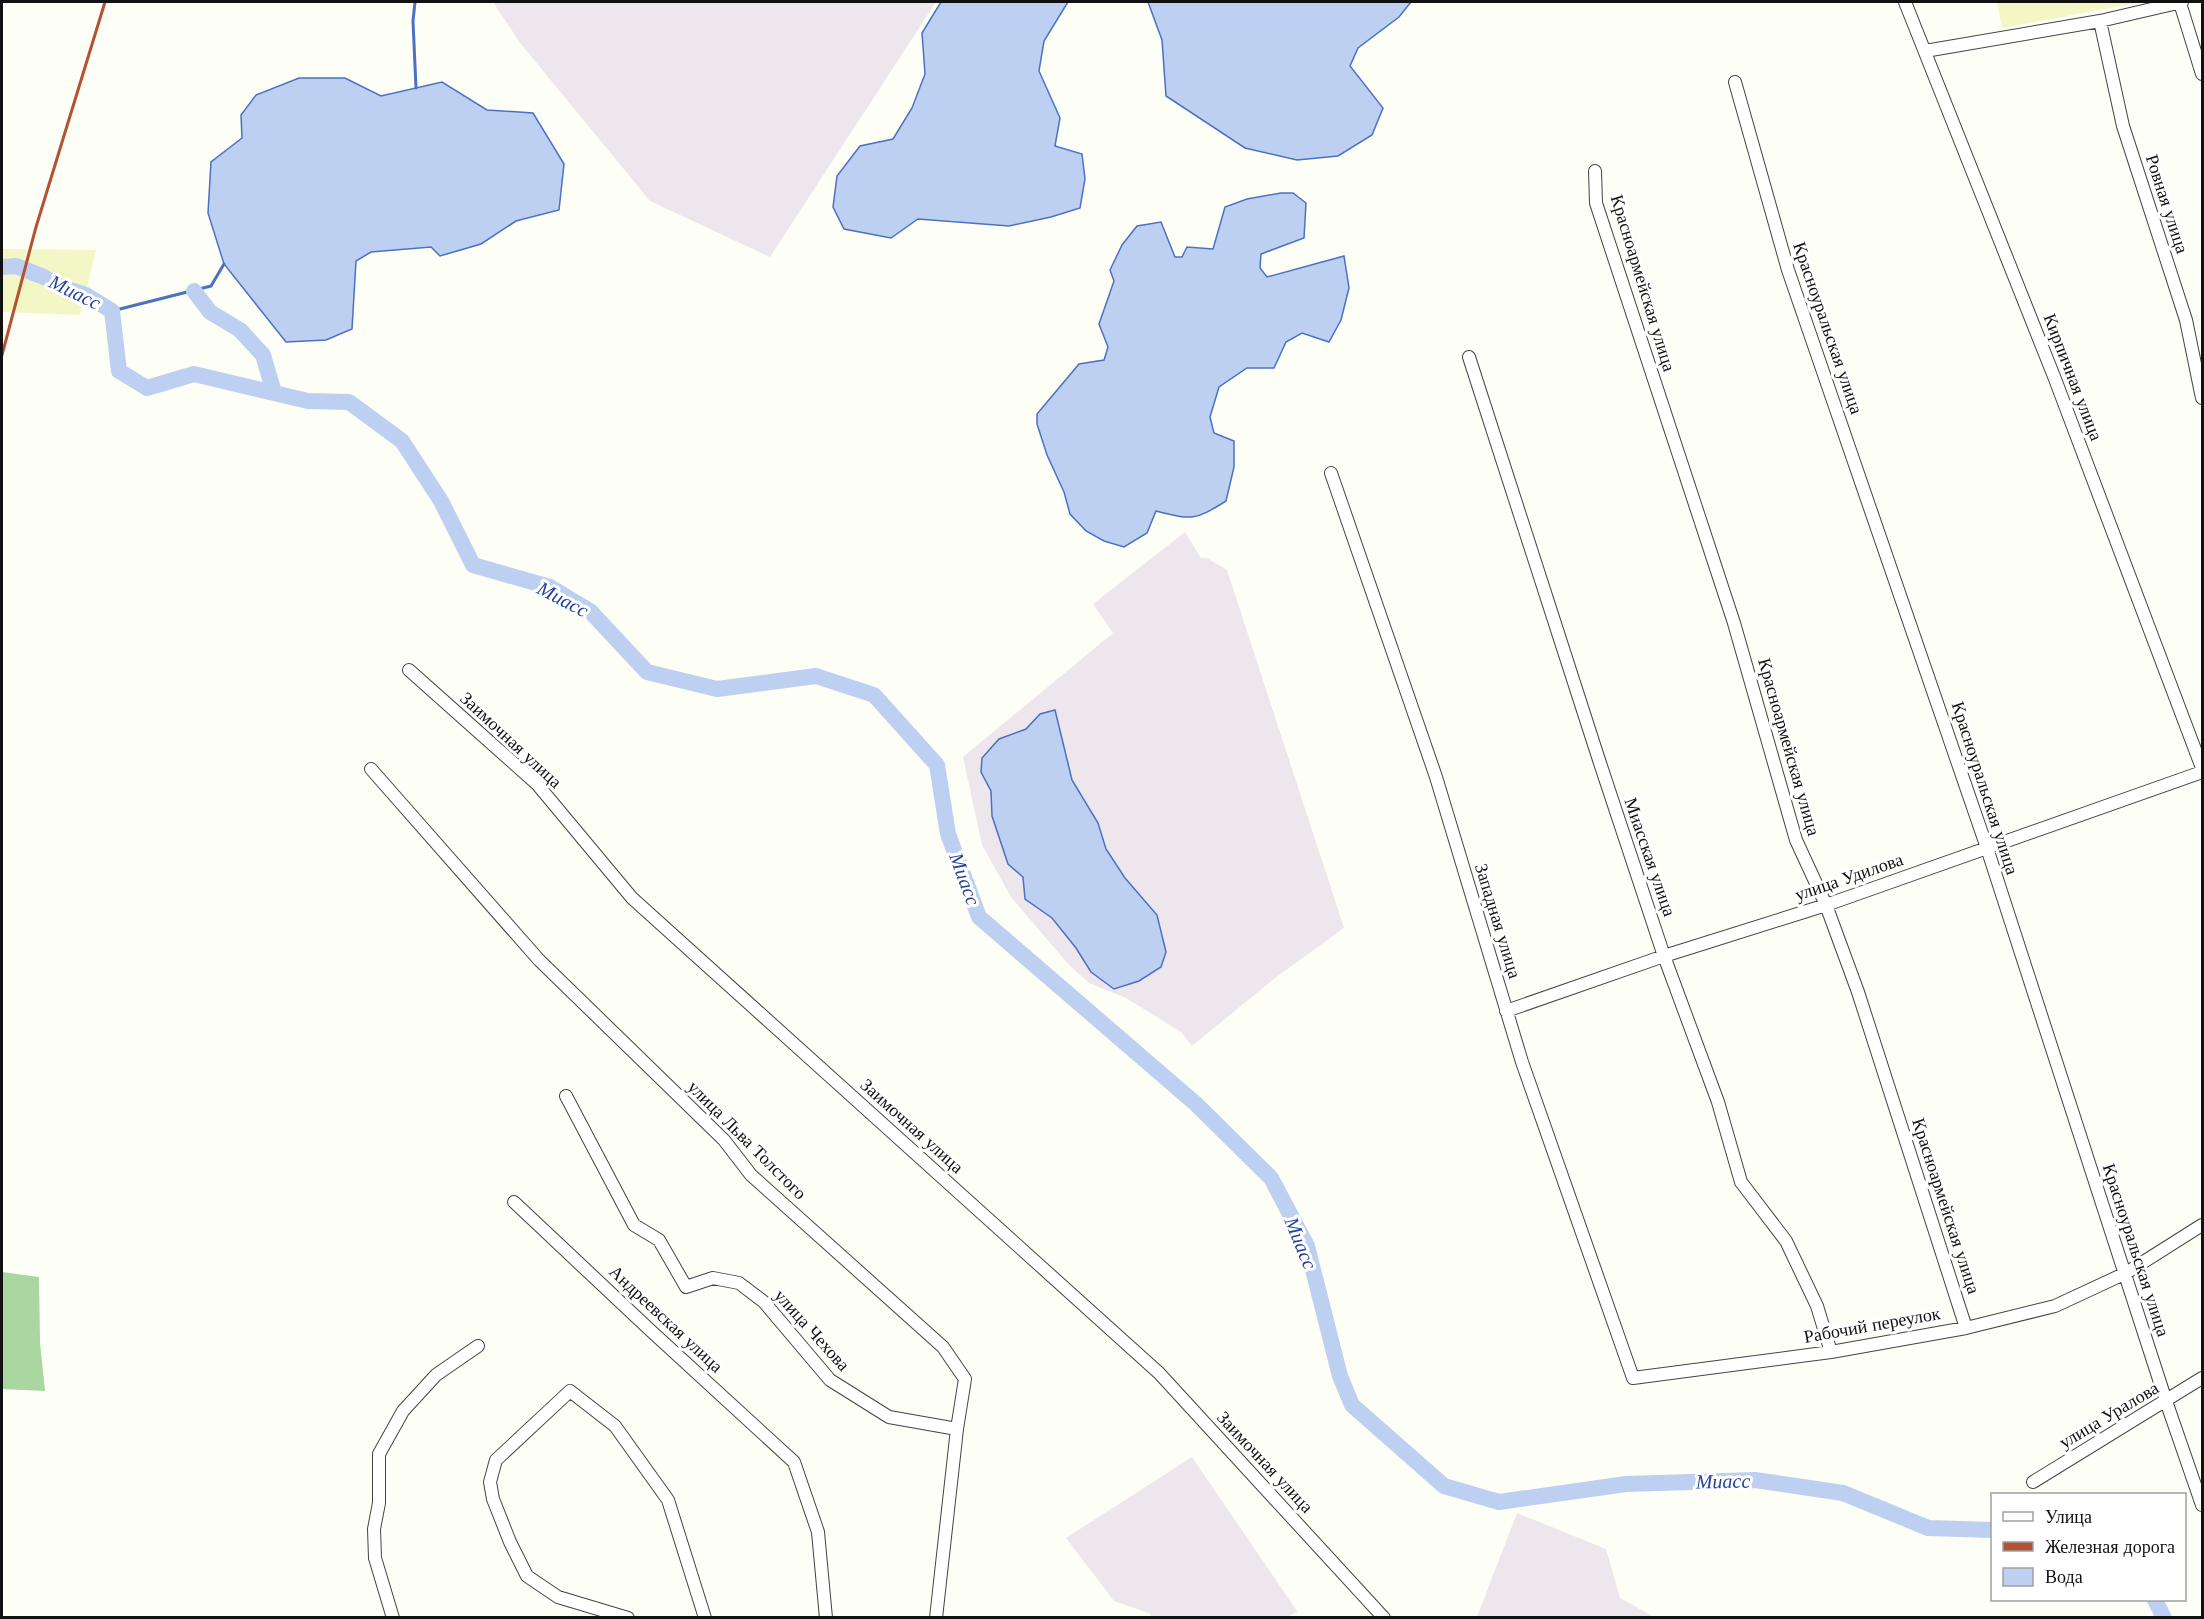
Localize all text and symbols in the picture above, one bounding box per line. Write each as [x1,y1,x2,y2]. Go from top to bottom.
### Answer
street label: Ровная улица [2141,152,2193,256]
street label: Красноармейская улица [1606,192,1680,374]
street label: Красноуральская улица [1788,239,1868,417]
water label: Миасс [44,269,105,315]
street label: Кирпичная улица [2039,310,2107,444]
water label: Миасс [532,575,593,622]
street label: Красноармейская улица [1753,656,1825,838]
street label: Заимочная улица [456,687,566,793]
street label: Красноуральская улица [1947,699,2023,877]
street label: Миасская улица [1619,795,1681,919]
water label: Миасс [944,848,986,909]
street label: улица Удилова [1792,848,1906,906]
street label: Западная улица [1470,861,1526,981]
street label: Заимочная улица [856,1074,968,1178]
street label: улица Льва Толстого [683,1076,811,1204]
street label: Красноармейская улица [1907,1115,1985,1297]
street label: Красноуральская улица [2098,1161,2174,1339]
water label: Миасс [1279,1212,1322,1273]
street label: Андреевская улица [605,1261,727,1377]
street label: улица Чехова [769,1285,855,1375]
street label: Рабочий переулок [1802,1302,1942,1348]
street label: улица Уралова [2055,1377,2163,1453]
street label: Заимочная улица [1212,1407,1318,1517]
water label: Миасс [1695,1469,1751,1493]
legend [1991,1493,2186,1601]
text: Улица [2045,1506,2092,1528]
text: Железная дорога [2045,1536,2175,1558]
text: Вода [2045,1566,2083,1588]

